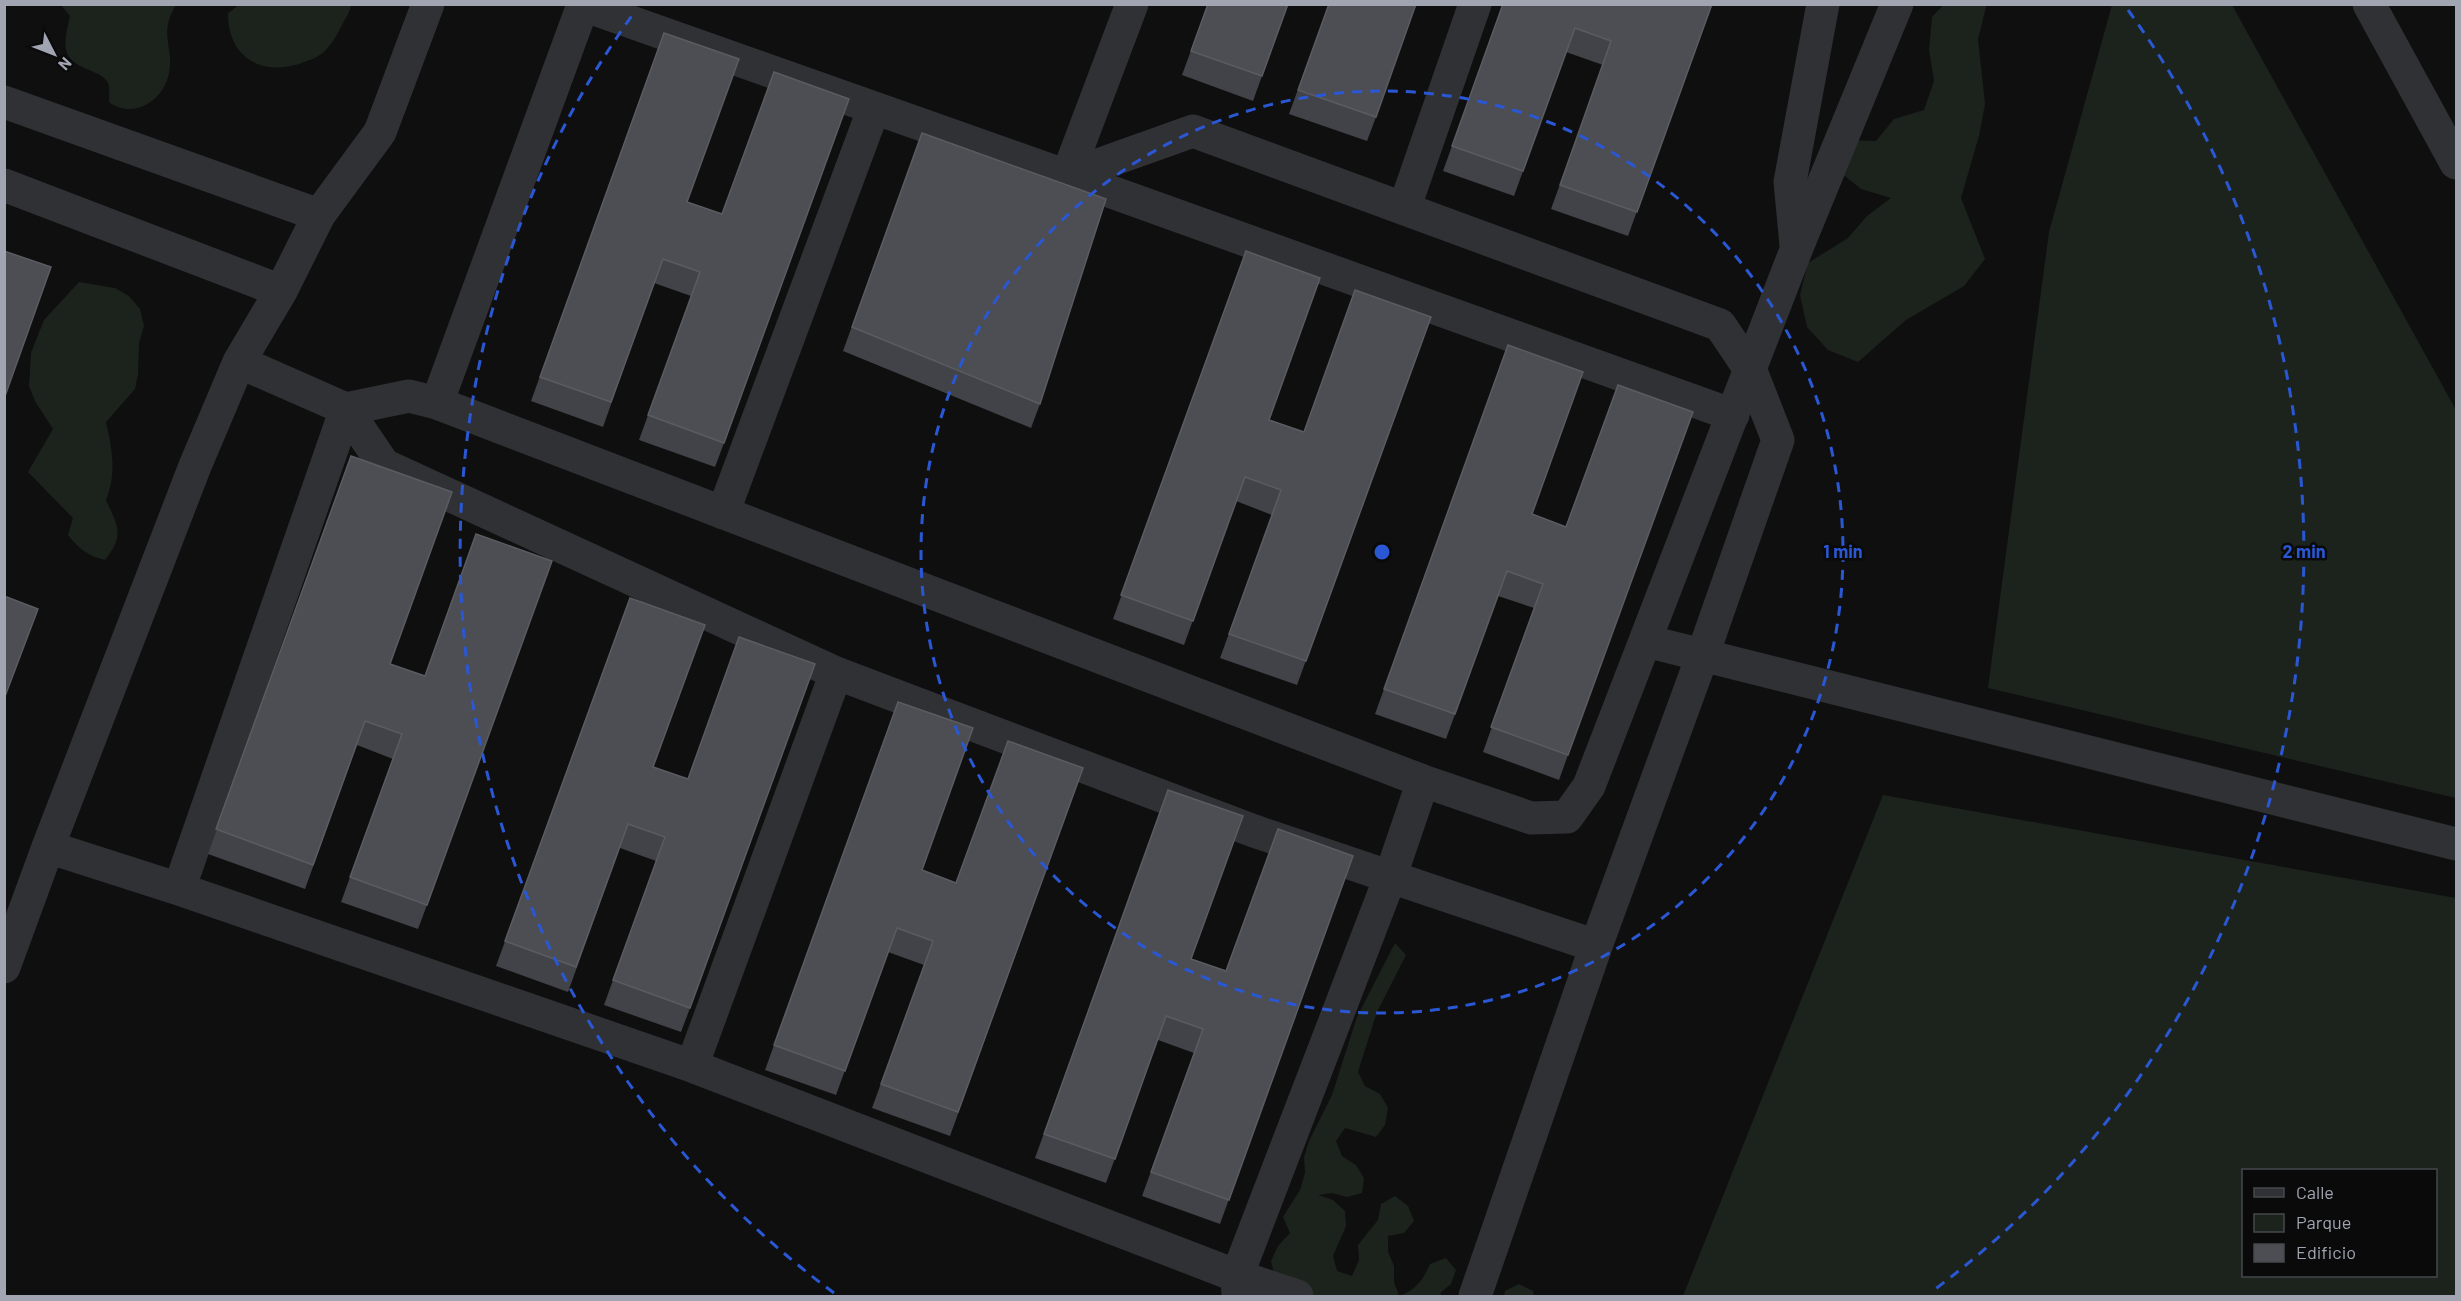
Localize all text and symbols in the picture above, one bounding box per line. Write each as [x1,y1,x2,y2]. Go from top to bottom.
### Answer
north arrow [24,24,84,84]
text: N [55,54,76,75]
text: 1 min [1823,540,1863,562]
text: 2 min [2282,540,2326,562]
centre of rings [1372,542,1392,562]
legend [2242,1169,2437,1277]
text: Calle [2296,1181,2334,1203]
text: Parque [2296,1211,2351,1233]
text: Edificio [2296,1241,2356,1263]

